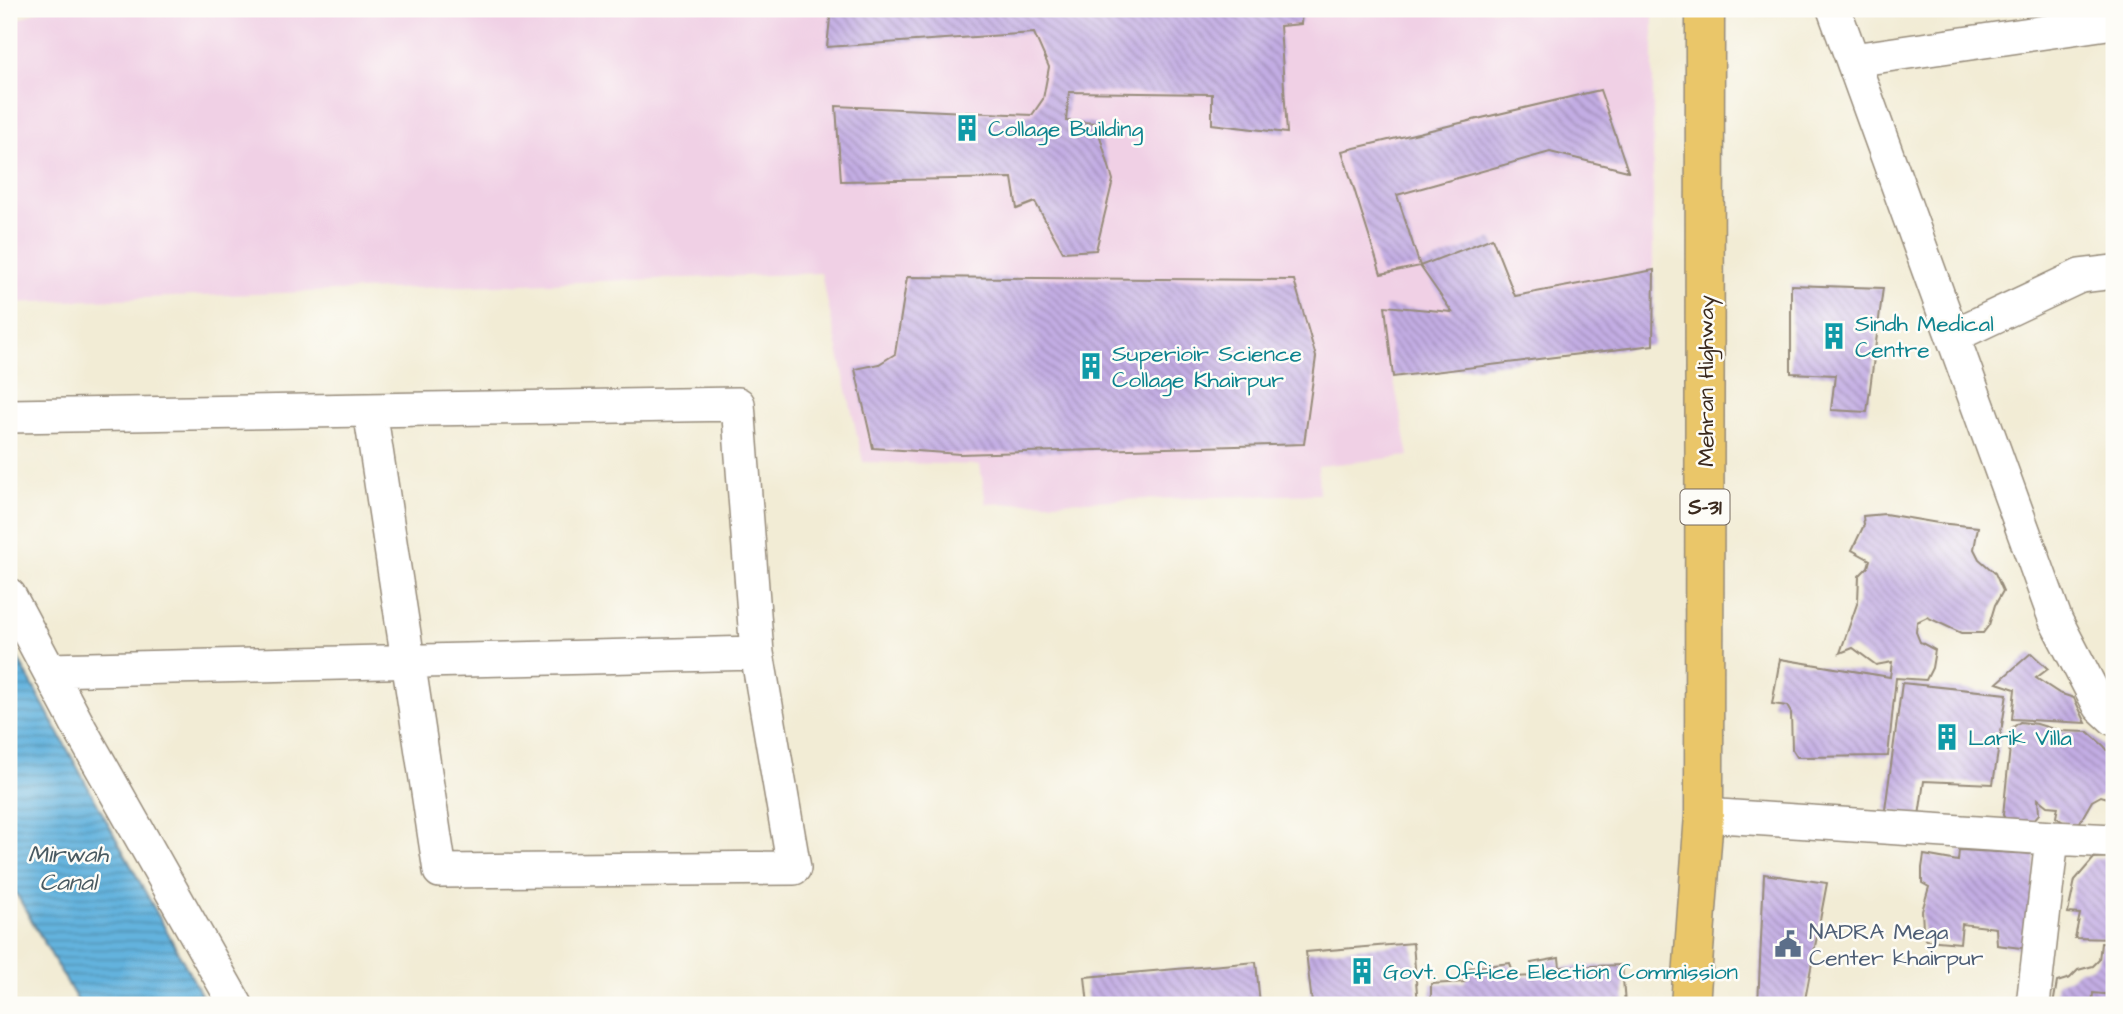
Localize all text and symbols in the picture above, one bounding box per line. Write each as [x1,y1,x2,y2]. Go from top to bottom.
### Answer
building icon: Collage Building [952,113,982,143]
place label: Collage Building [988,113,1144,146]
street label: Mehran Highway [1690,295,1723,467]
place label: Sindh Medical Centre [1855,308,1994,366]
building icon: Sindh Medical Centre [1819,321,1849,351]
place label: Superioir Science Collage Khairpur [1112,338,1302,397]
building icon: Superioir Science Collage Khairpur [1076,351,1106,381]
road number: S-31 [1680,490,1730,524]
building icon: Larik Villa [1932,722,1962,752]
place label: Larik Villa [1968,722,2072,754]
water label: Mirwah Canal [28,838,109,900]
place label: NADRA Mega Center khairpur [1809,916,1984,974]
public building icon: NADRA Mega Center khairpur [1773,929,1803,959]
building icon: Govt. Office Election Commission [1347,956,1377,986]
place label: Govt. Office Election Commission [1383,956,1738,988]

